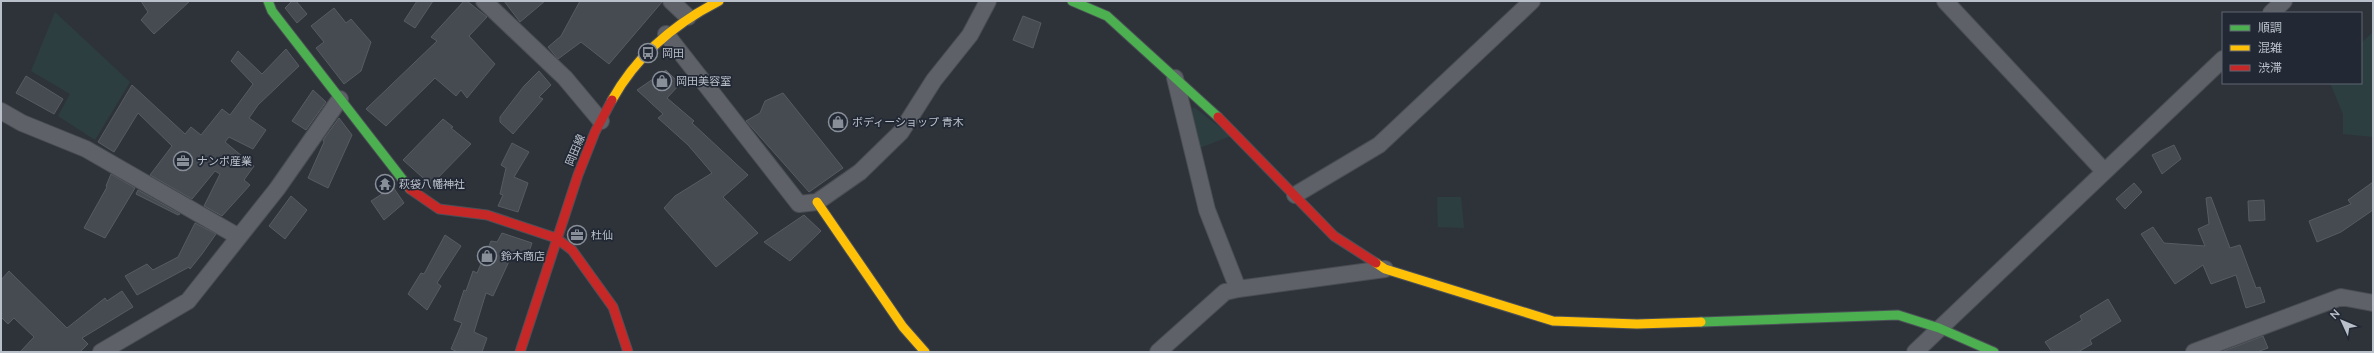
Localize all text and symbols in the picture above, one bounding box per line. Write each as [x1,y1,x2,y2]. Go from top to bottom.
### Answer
legend [2222,12,2362,84]
text: 順調 [2258,20,2282,36]
text: 混雑 [2258,40,2282,56]
bus stop icon: 岡田 [637,42,659,64]
place label: 岡田 [662,46,684,61]
text: 渋滞 [2258,60,2282,76]
shop icon: 岡田美容室 [651,70,673,92]
place label: 岡田美容室 [676,74,731,89]
shop icon: ボディーショップ 青木 [827,111,849,133]
place label: ボディーショップ 青木 [852,115,964,130]
street label: 岡田線 [562,132,589,168]
office icon: ナンポ産業 [172,150,194,172]
place label: ナンポ産業 [197,154,252,169]
temple icon: 萩袋八幡神社 [374,173,396,195]
place label: 萩袋八幡神社 [399,177,465,192]
office icon: 杜仙 [566,224,588,246]
place label: 杜仙 [591,228,613,243]
shop icon: 鈴木商店 [476,245,498,267]
place label: 鈴木商店 [501,249,545,264]
north arrow [2322,301,2362,341]
text: N [2327,306,2343,323]

